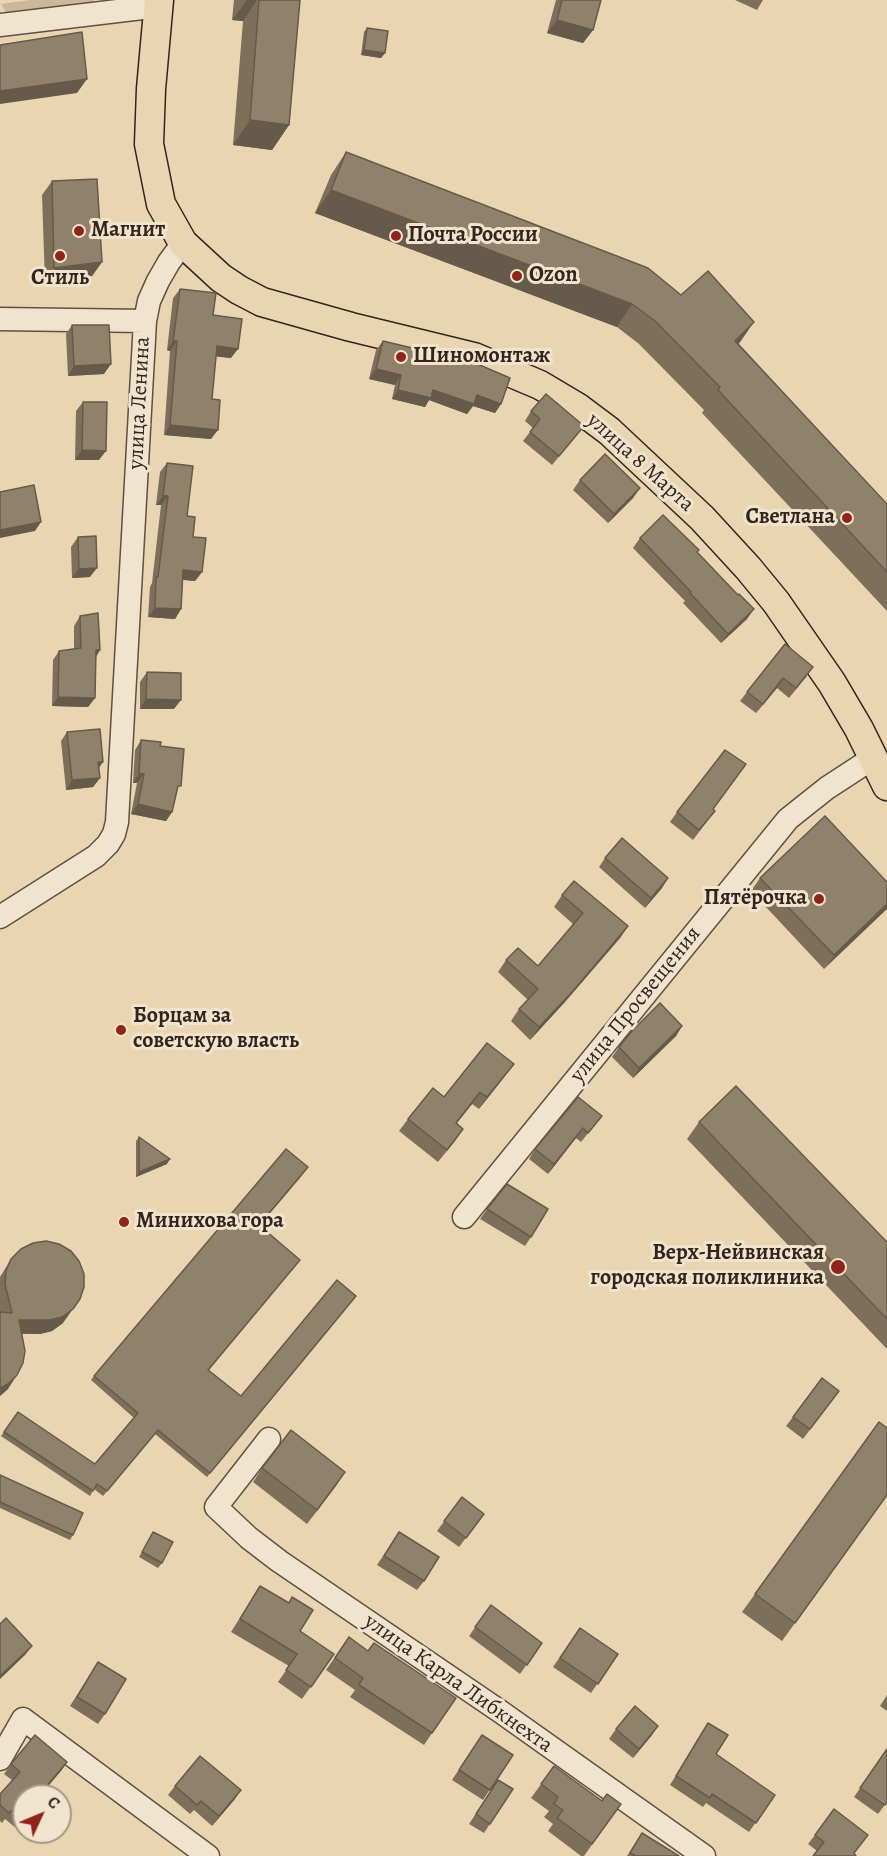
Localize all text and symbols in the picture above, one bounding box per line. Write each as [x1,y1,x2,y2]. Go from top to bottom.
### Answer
place label: Магнит [91,218,165,244]
place label: Почта России [408,223,538,249]
marker: Магнит [72,224,86,238]
marker: Почта России [389,229,403,243]
marker: Стиль [53,249,67,263]
place label: Ozon [529,263,578,289]
place label: Стиль [31,266,89,292]
marker: Ozon [510,269,524,283]
street label: улица Ленина [123,336,157,470]
place label: Шиномонтаж [413,344,550,370]
marker: Шиномонтаж [394,350,408,364]
street label: улица 8 Марта [581,408,699,518]
place label: Светлана [746,505,835,531]
marker: Светлана [840,511,854,525]
place label: Пятёрочка [704,886,807,912]
marker: Пятёрочка [812,892,826,906]
street label: улица Просвещения [565,922,707,1088]
place label: Борцам за советскую власть [133,1004,299,1056]
marker: Борцам за советскую власть [114,1023,128,1037]
place label: Минихова гора [136,1209,284,1235]
marker: Минихова гора [117,1215,131,1229]
place label: Верх-Нейвинская городская поликлиника [590,1241,824,1292]
marker: Верх-Нейвинская городская поликлиника [829,1258,847,1276]
street label: улица Карла Либкнехта [358,1609,558,1759]
north arrow [12,1784,72,1844]
text: С [42,1792,65,1814]

